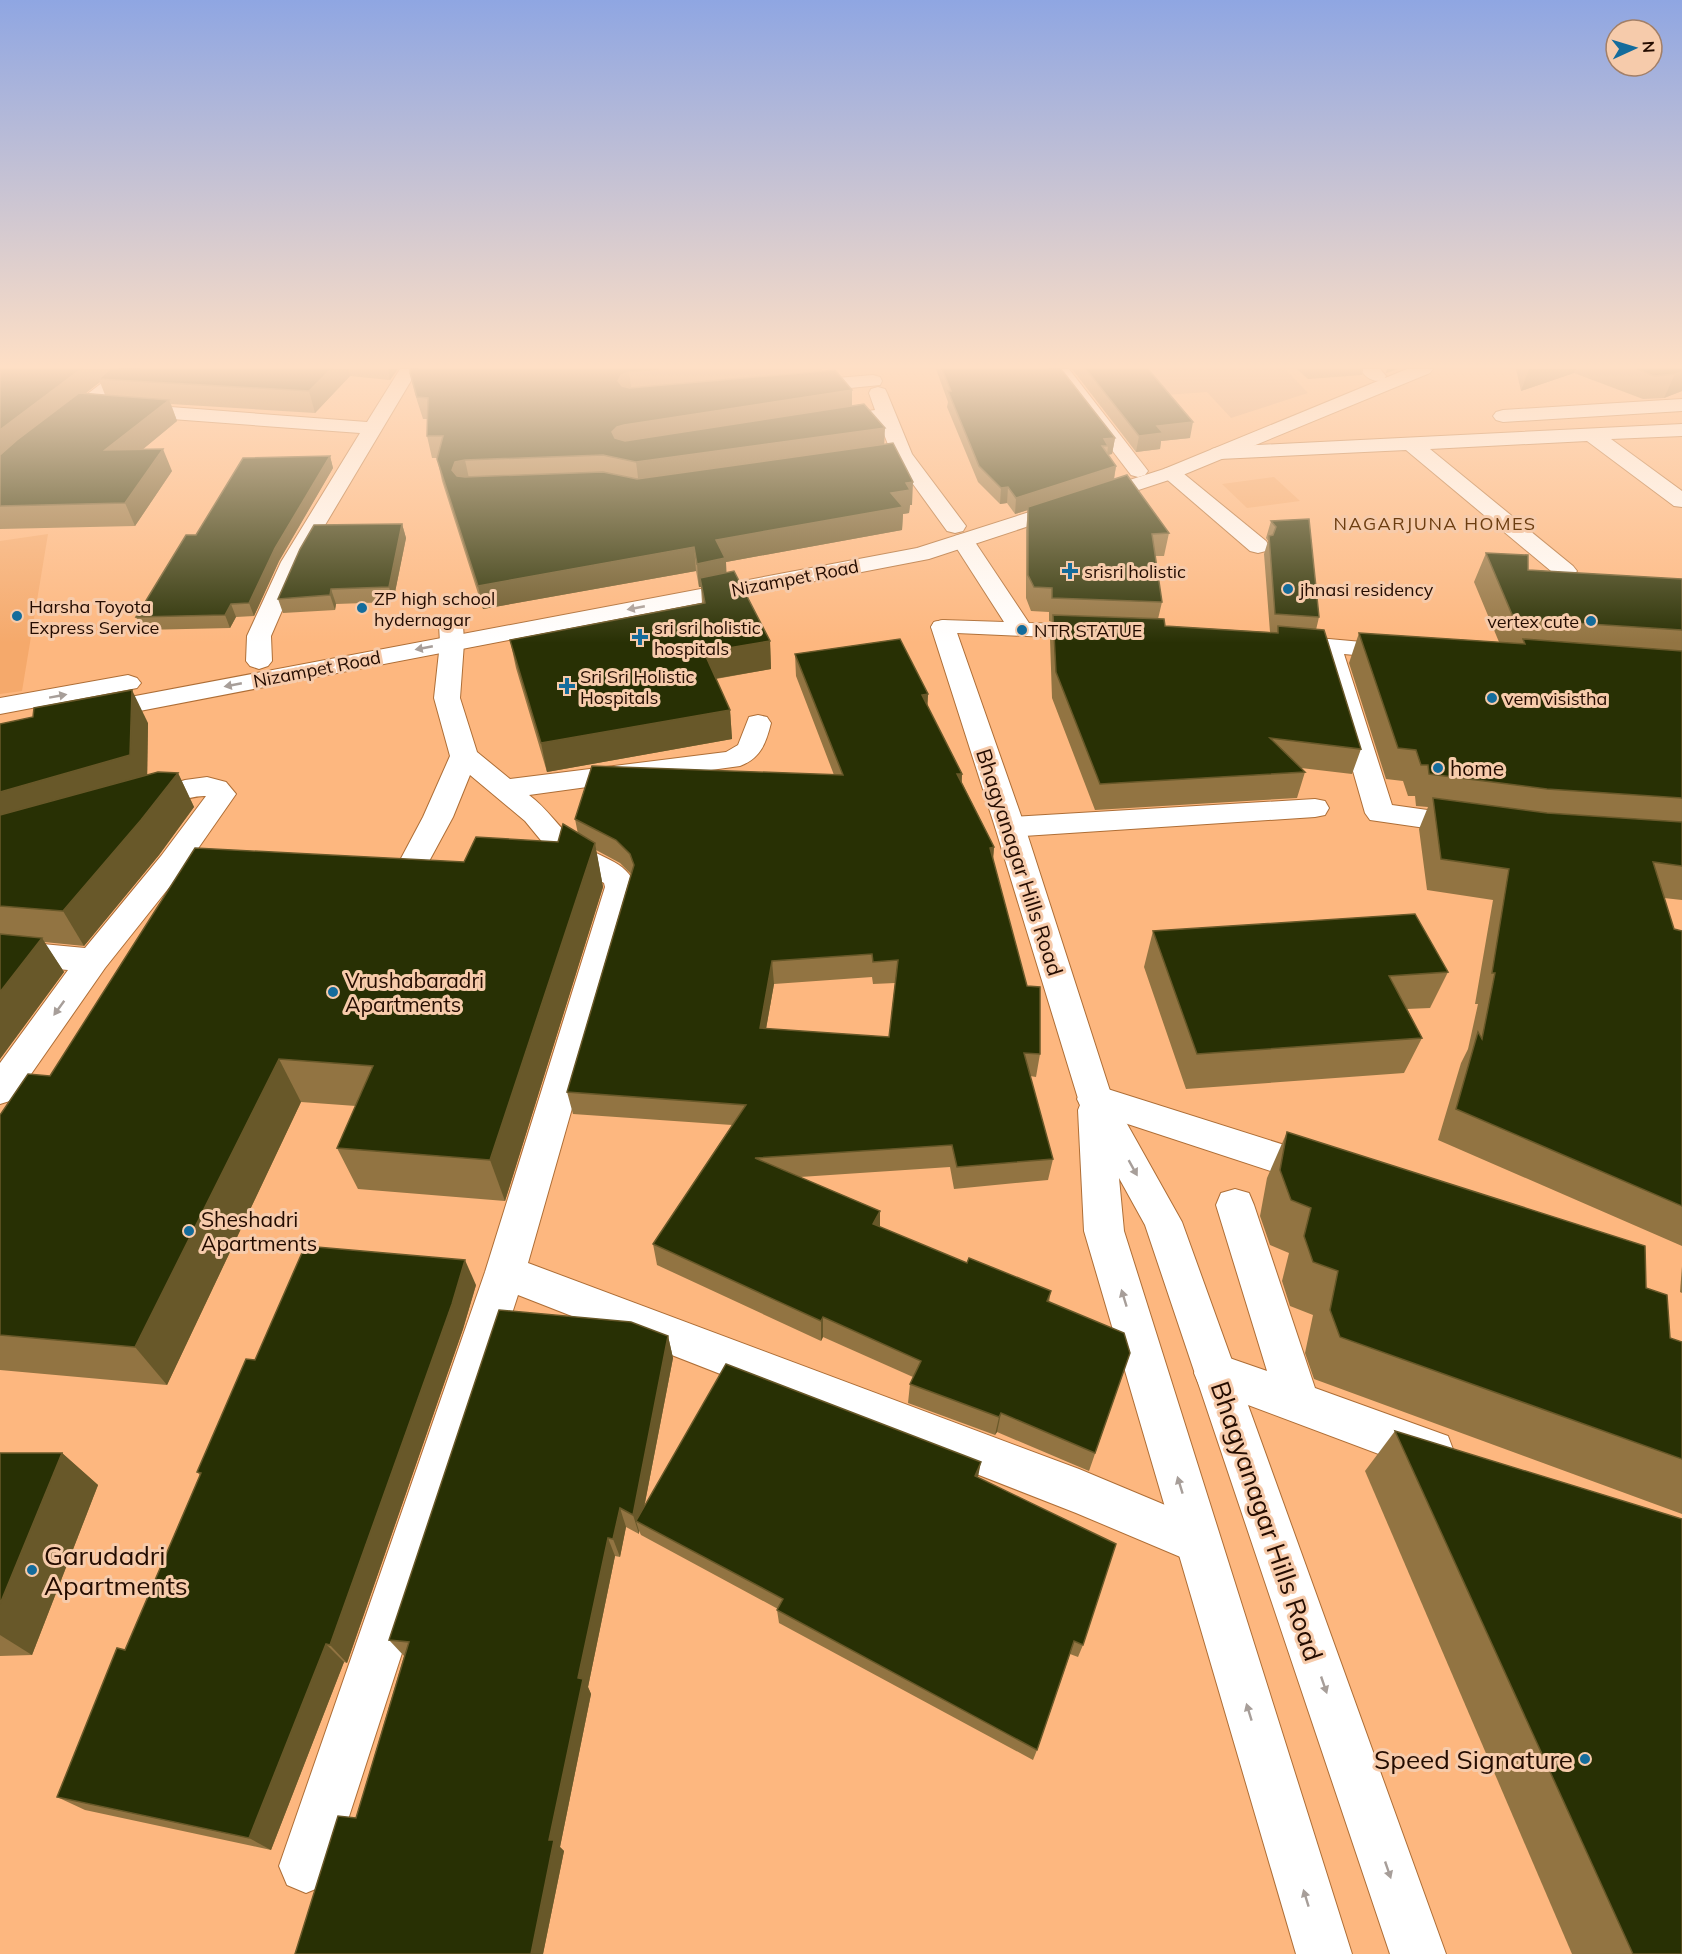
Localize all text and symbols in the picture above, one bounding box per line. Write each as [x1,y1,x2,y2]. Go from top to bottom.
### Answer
north arrow [1604,18,1664,78]
text: N [1639,40,1659,54]
district label: NAGARJUNA HOMES [1333,512,1537,535]
street label: Nizampet Road [729,554,861,602]
place label: srisri holistic [1084,560,1186,583]
marker: srisri holistic [1061,562,1079,580]
place label: jhnasi residency [1298,578,1434,601]
marker: jhnasi residency [1281,582,1295,596]
place label: ZP high school hydernagar [374,587,495,631]
place label: Harsha Toyota Express Service [29,595,159,639]
marker: ZP high school hydernagar [355,601,369,615]
one-way arrow [627,604,646,613]
marker: Harsha Toyota Express Service [10,609,24,623]
place label: vertex cute [1487,610,1579,633]
marker: vertex cute [1584,614,1598,628]
place label: sri sri holistic hospitals [654,616,761,660]
place label: NTR STATUE [1034,619,1142,642]
marker: NTR STATUE [1015,623,1029,637]
marker: sri sri holistic hospitals [631,628,649,646]
one-way arrow [415,644,434,653]
street label: Nizampet Road [251,645,383,693]
place label: Sri Sri Holistic Hospitals [580,665,695,709]
marker: Sri Sri Holistic Hospitals [558,677,576,695]
one-way arrow [223,681,242,690]
place label: vem visistha [1504,687,1607,710]
one-way arrow [48,691,67,700]
marker: vem visistha [1485,691,1499,705]
street label: Bhagyanagar Hills Road [971,745,1069,979]
place label: home [1450,755,1504,781]
marker: home [1431,761,1445,775]
place label: Vrushabaradri Apartments [345,967,484,1017]
marker: Vrushabaradri Apartments [326,985,340,999]
one-way arrow [54,1000,65,1016]
one-way arrow [1128,1160,1138,1177]
place label: Sheshadri Apartments [201,1206,317,1256]
marker: Sheshadri Apartments [182,1224,196,1238]
one-way arrow [1119,1289,1128,1307]
street label: Bhagyanagar Hills Road [1204,1377,1330,1665]
one-way arrow [1175,1476,1184,1494]
place label: Garudadri Apartments [44,1539,188,1602]
marker: Garudadri Apartments [25,1563,39,1577]
one-way arrow [1320,1676,1330,1694]
one-way arrow [1244,1703,1253,1721]
place label: Speed Signature [1374,1743,1573,1776]
marker: Speed Signature [1578,1752,1592,1766]
one-way arrow [1384,1861,1394,1879]
one-way arrow [1301,1889,1311,1907]

